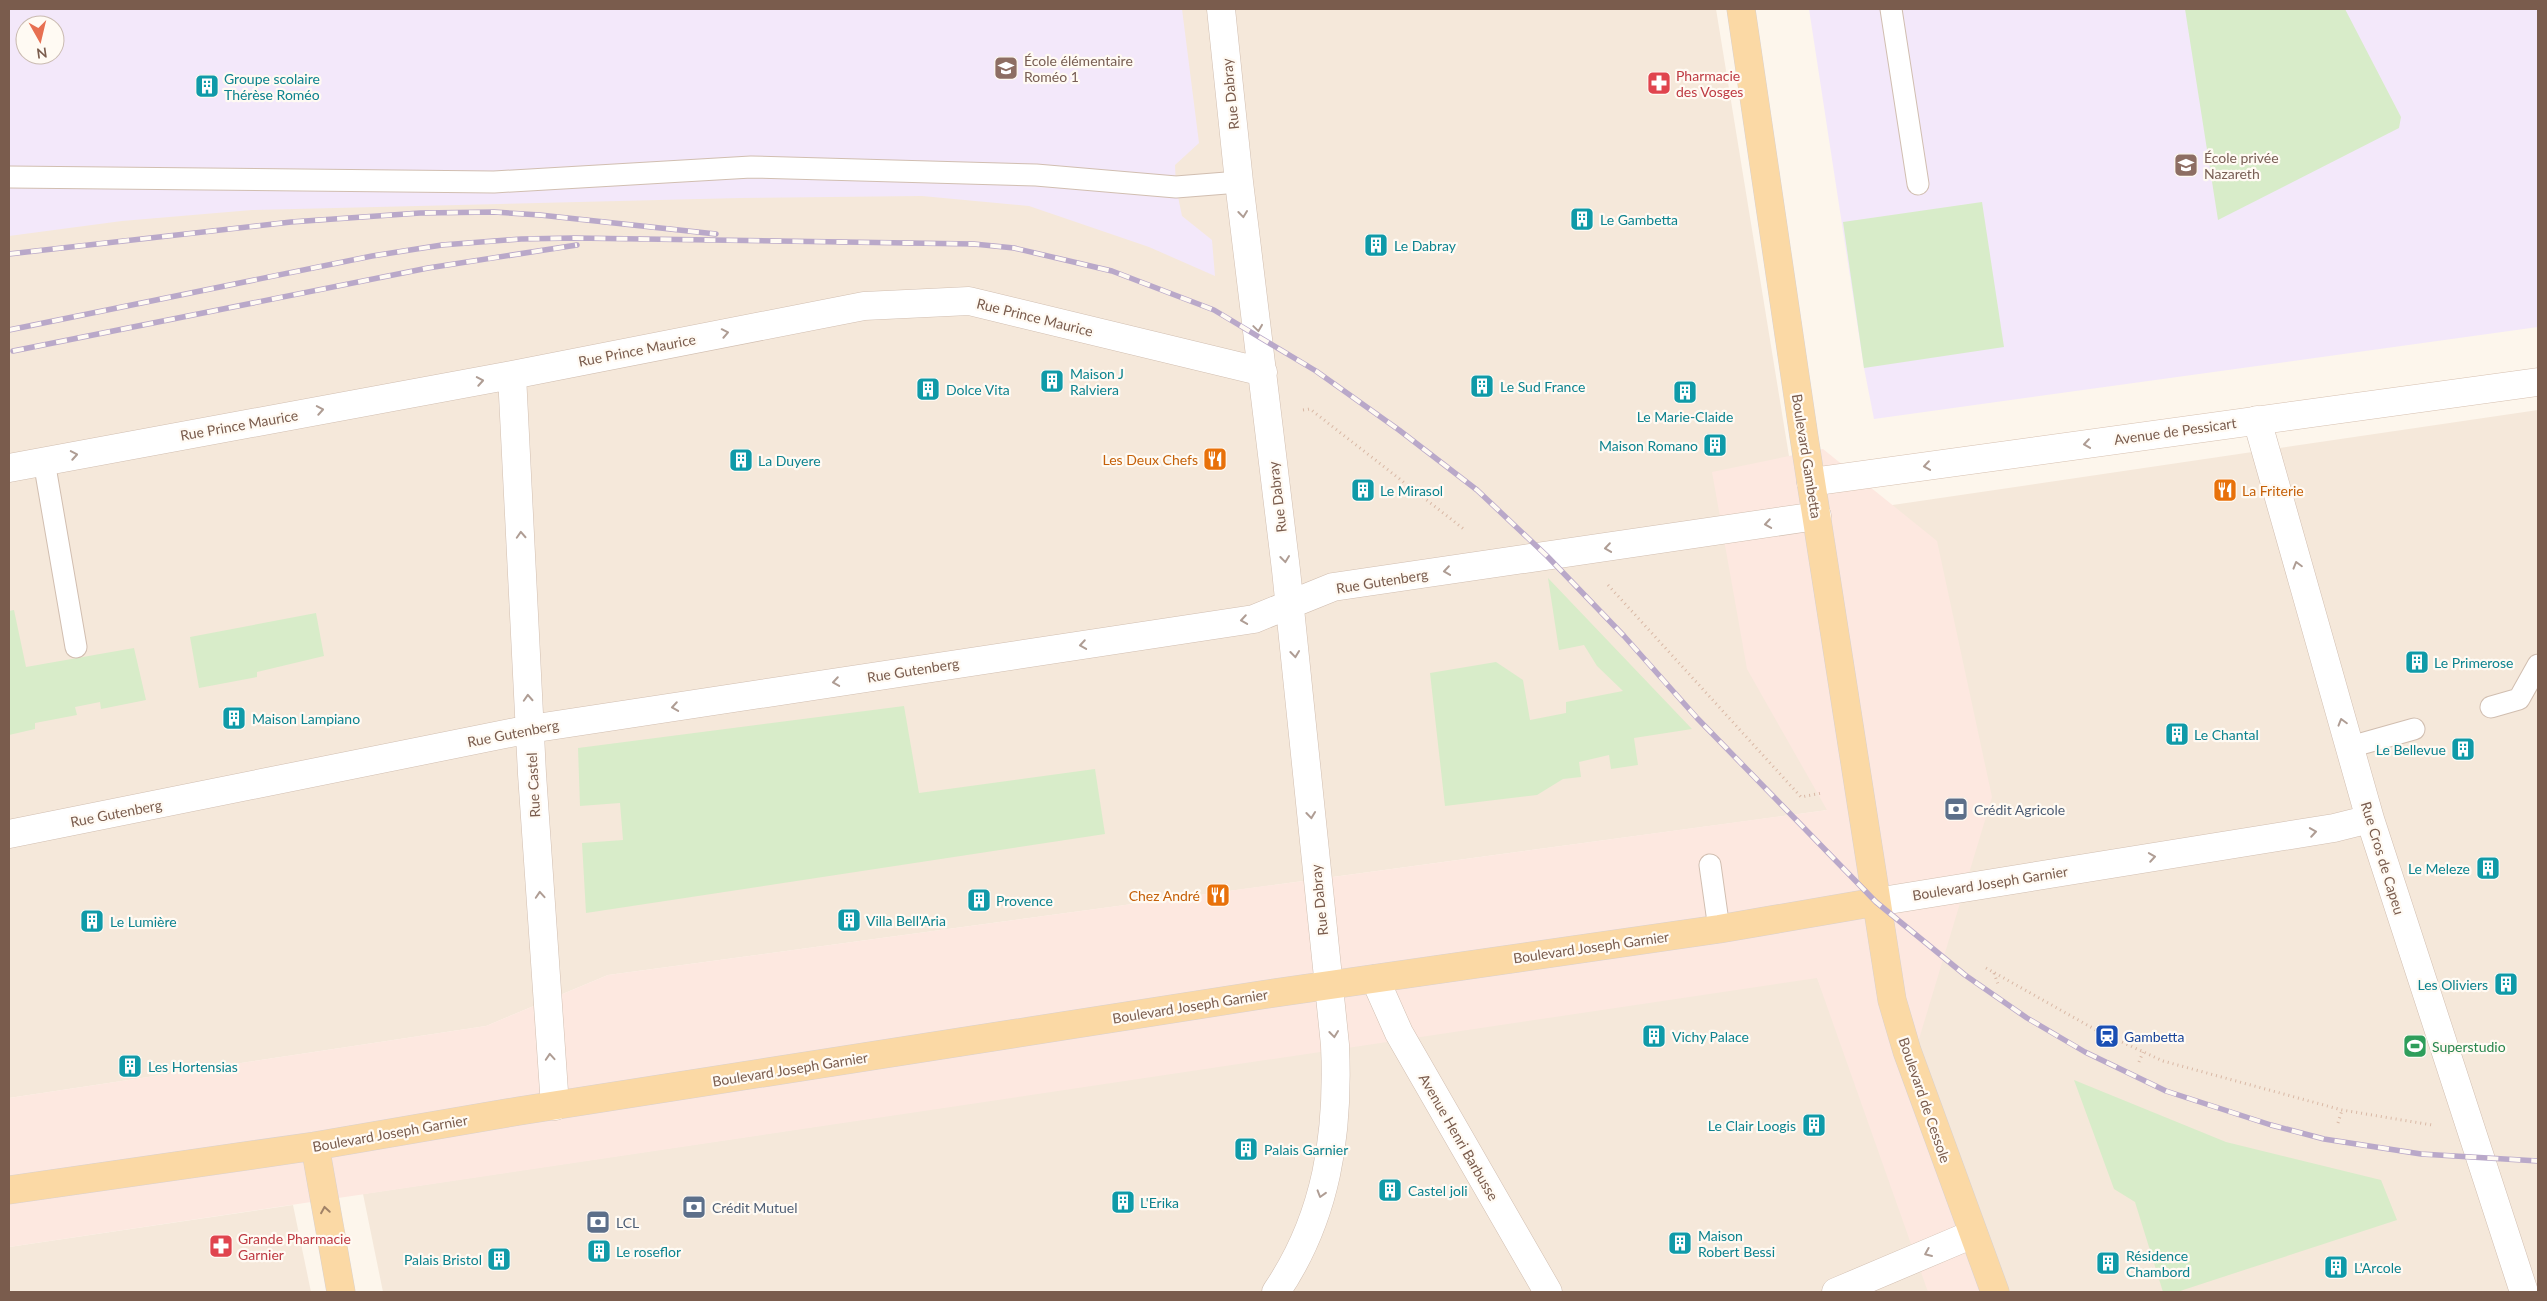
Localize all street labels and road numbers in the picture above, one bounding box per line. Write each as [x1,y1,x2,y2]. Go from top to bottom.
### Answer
street label: Rue Dabray [1218,57,1242,130]
street label: Rue Prince Maurice [975,294,1095,340]
street label: Rue Prince Maurice [577,330,697,370]
street label: Boulevard Gambetta [1789,393,1825,520]
street label: Rue Prince Maurice [179,406,299,444]
street label: Avenue de Pessicart [2113,414,2237,448]
street label: Rue Dabray [1264,460,1290,534]
street label: Rue Gutenberg [1335,565,1429,597]
street label: Rue Gutenberg [866,654,960,686]
street label: Rue Gutenberg [466,716,560,750]
street label: Rue Castel [523,752,543,818]
street label: Rue Gutenberg [69,796,163,830]
street label: Rue Cros de Capeu [2358,800,2408,916]
street label: Boulevard Joseph Garnier [1911,862,2069,904]
street label: Rue Dabray [1307,863,1331,936]
street label: Boulevard Joseph Garnier [1512,928,1670,966]
street label: Boulevard Joseph Garnier [1111,985,1269,1027]
street label: Boulevard de Cessole [1896,1035,1954,1165]
street label: Boulevard Joseph Garnier [711,1048,869,1090]
street label: Avenue Henri Barbusse [1416,1070,1502,1204]
street label: Boulevard Joseph Garnier [311,1111,469,1155]

